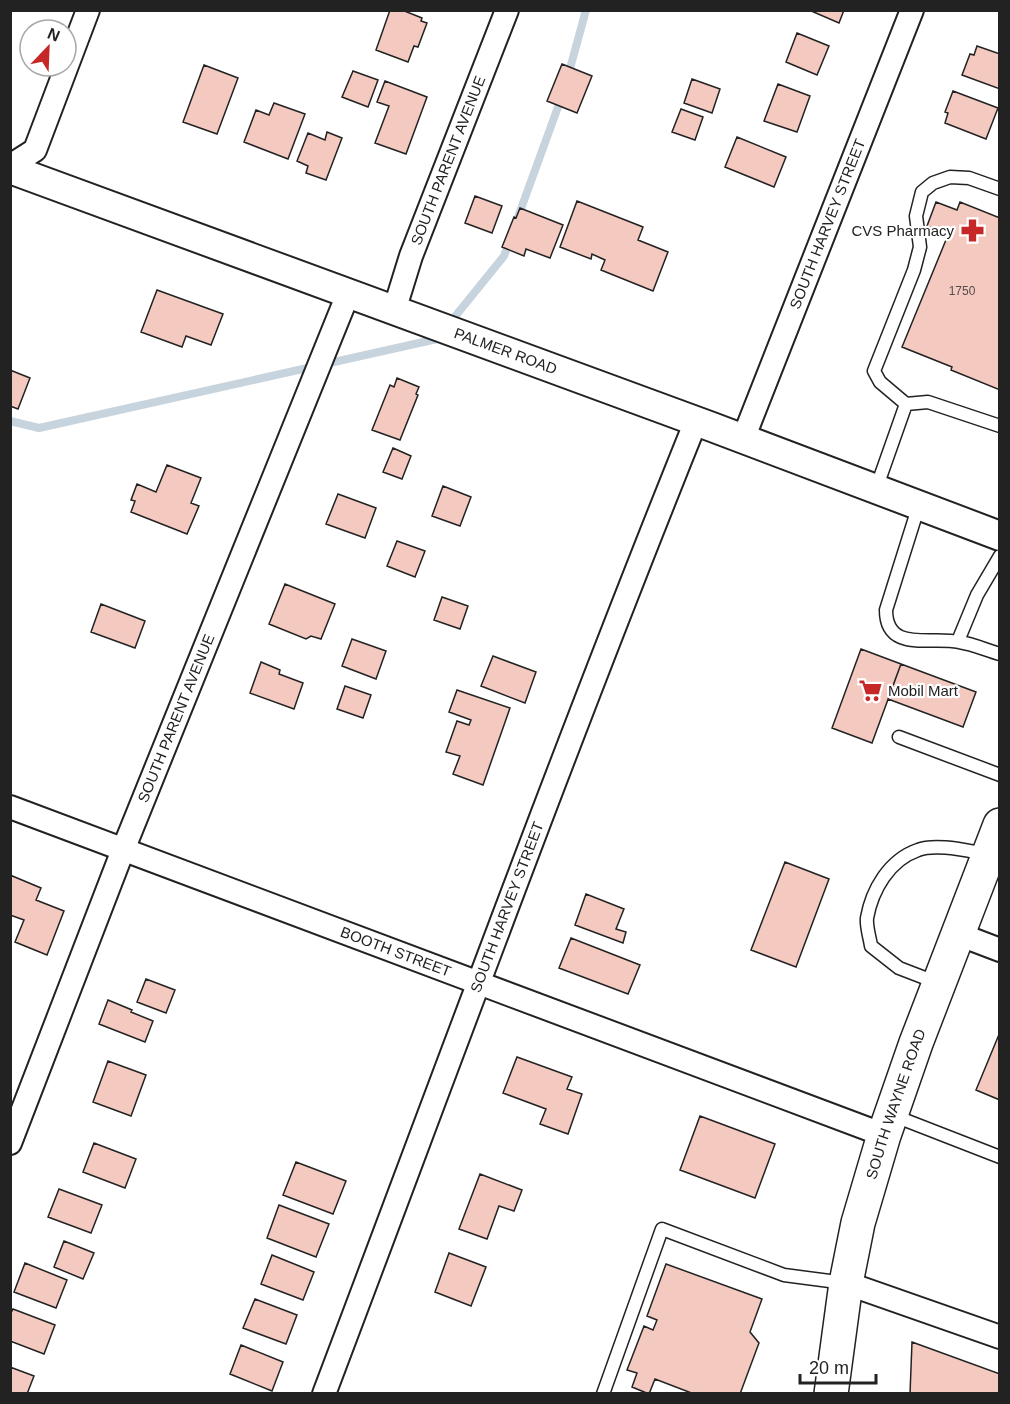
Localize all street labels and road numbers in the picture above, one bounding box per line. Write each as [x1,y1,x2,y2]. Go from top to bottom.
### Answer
street label: SOUTH PARENT AVENUE [407,73,488,247]
street label: SOUTH HARVEY STREET [786,136,868,311]
street label: PALMER ROAD [452,324,560,377]
street label: SOUTH PARENT AVENUE [134,631,217,805]
street label: SOUTH HARVEY STREET [467,819,547,995]
street label: BOOTH STREET [338,923,454,980]
street label: SOUTH WAYNE ROAD [862,1026,929,1181]

